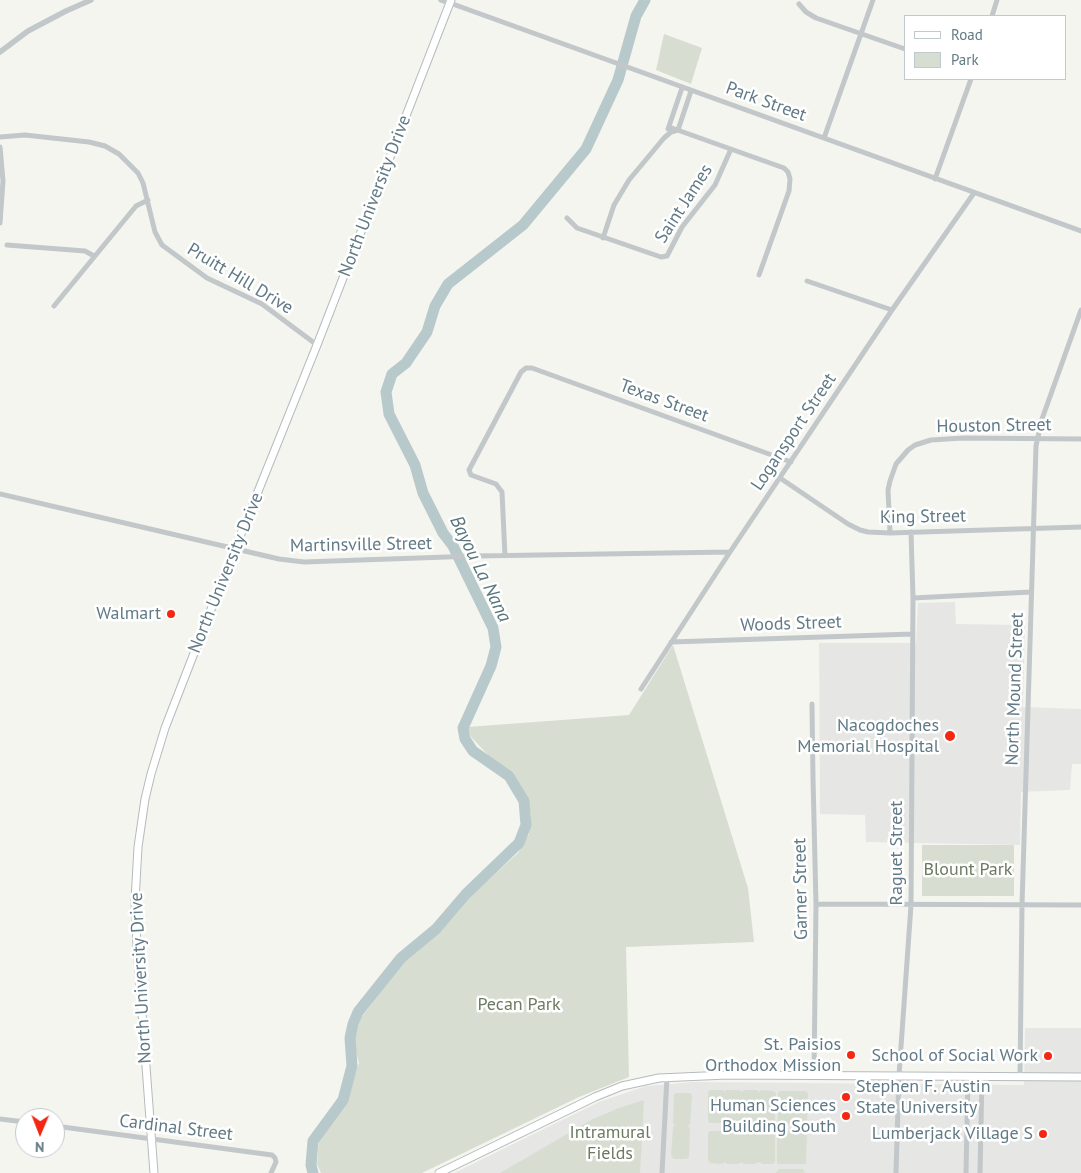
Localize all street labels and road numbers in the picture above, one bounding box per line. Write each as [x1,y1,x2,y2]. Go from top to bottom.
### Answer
street label: Park Street [723,78,809,126]
street label: North University Drive [334,112,416,280]
street label: Saint James [651,161,717,247]
street label: Pruitt Hill Drive [183,239,297,319]
street label: Logansport Street [747,369,841,495]
street label: Texas Street [617,375,711,427]
street label: Houston Street [936,414,1052,438]
street label: North University Drive [184,490,268,656]
street label: King Street [880,505,966,529]
street label: Martinsville Street [290,533,432,557]
street label: Woods Street [740,611,842,637]
street label: North Mound Street [1002,612,1028,766]
street label: Raguet Street [886,801,908,905]
street label: Garner Street [789,838,813,940]
street label: North University Drive [126,892,156,1064]
street label: Cardinal Street [118,1110,234,1146]

